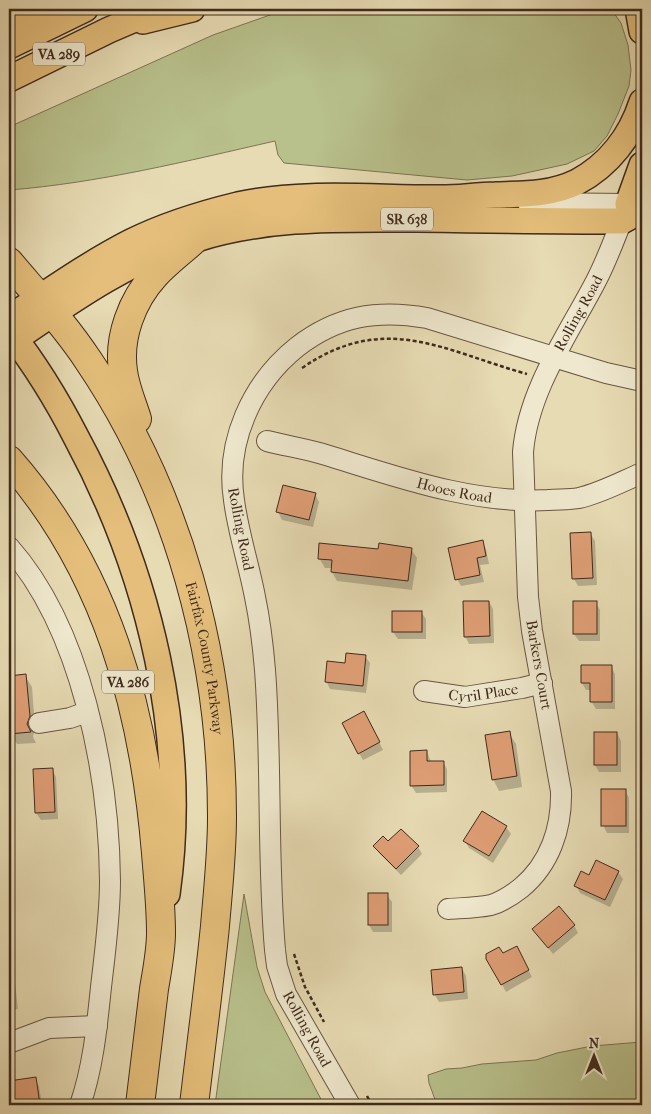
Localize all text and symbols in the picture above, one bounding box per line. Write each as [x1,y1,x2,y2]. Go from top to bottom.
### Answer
road number: VA 289 [33,42,85,66]
road number: SR 638 [381,208,433,230]
street label: Rolling Road [550,271,607,354]
street label: Hooes Road [415,474,494,507]
street label: Rolling Road [224,486,258,573]
street label: Fairfax County Parkway [181,579,227,736]
street label: Barkers Court [522,619,556,712]
road number: VA 286 [102,670,154,694]
street label: Cyril Place [447,680,520,706]
street label: Rolling Road [279,988,336,1071]
north arrow [568,1032,618,1082]
text: N [589,1035,600,1052]

